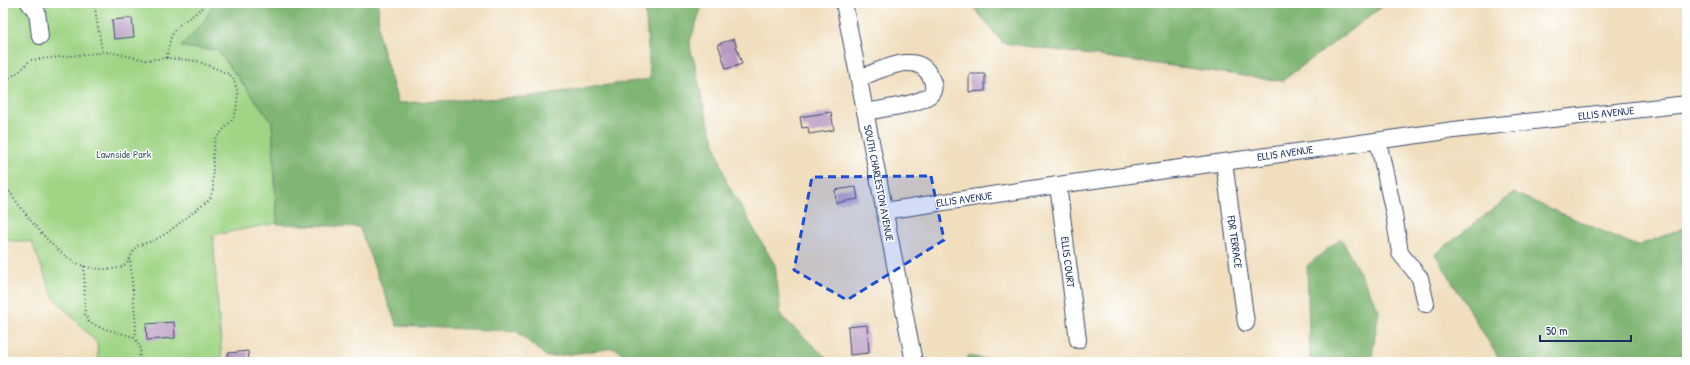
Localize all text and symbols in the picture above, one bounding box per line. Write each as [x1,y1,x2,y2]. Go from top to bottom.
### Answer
street label: ELLIS AVENUE [1577,103,1635,123]
street label: SOUTH CHARLESTON AVENUE [861,124,897,243]
street label: ELLIS AVENUE [1256,142,1314,164]
park label: Lawnside Park [97,147,152,161]
street label: ELLIS AVENUE [935,188,993,210]
street label: FDR TERRACE [1224,214,1246,269]
street label: ELLIS COURT [1058,236,1078,289]
scale bar [1540,317,1631,343]
text: 50 m [1546,322,1567,339]

